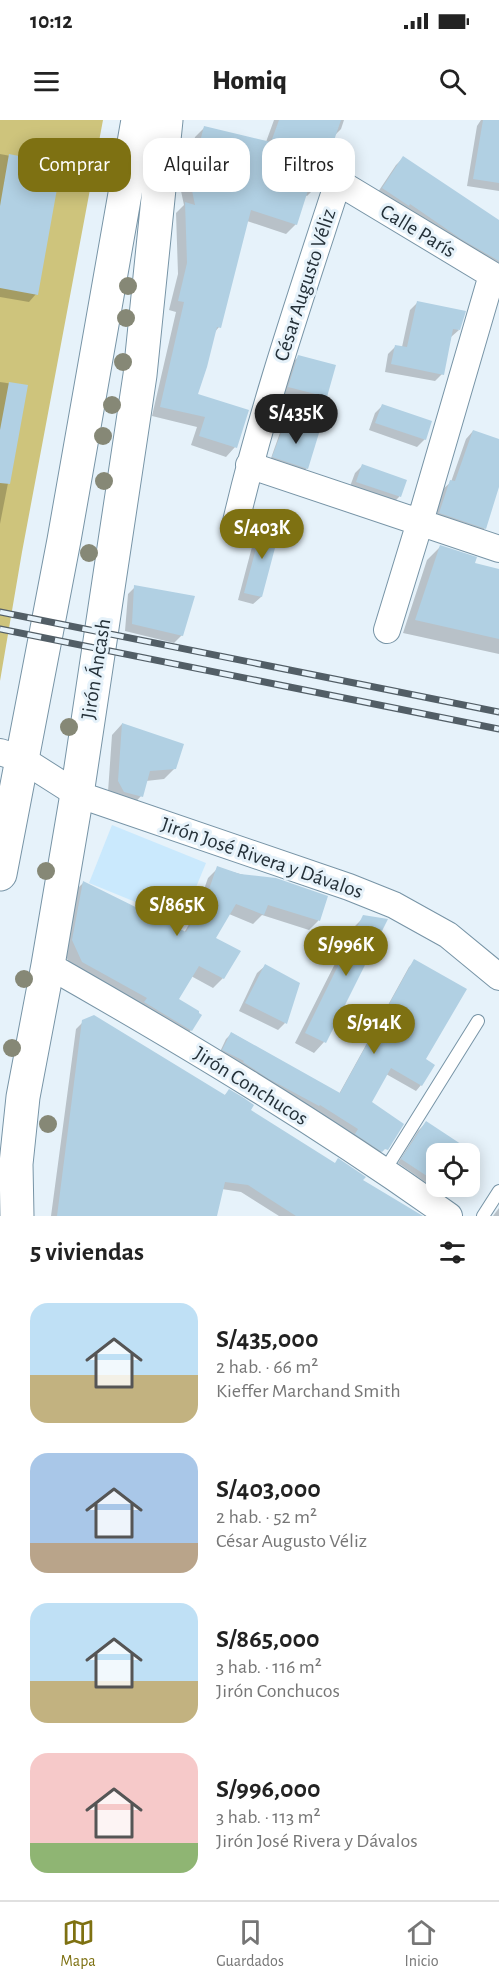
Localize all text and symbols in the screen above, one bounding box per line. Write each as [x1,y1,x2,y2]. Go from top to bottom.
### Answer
text: 10:12 [30,10,73,32]
icon: menu [30,65,63,98]
icon: search [436,65,469,98]
text: Homiq [212,67,287,94]
chip: Comprar [18,138,131,192]
chip: Alquilar [143,138,250,192]
chip: Filtros [262,138,355,192]
street label: Calle París [377,200,459,262]
street label: César Augusto Véliz [271,206,339,364]
pin: S/435K [247,394,345,445]
text: S/435K [269,403,323,423]
pin: S/403K [213,509,311,560]
text: S/403K [234,518,290,538]
street label: Jirón Áncash [76,617,114,721]
street label: Jirón José Rivera y Dávalos [158,814,366,902]
pin: S/865K [128,886,226,937]
text: S/865K [149,895,205,915]
pin: S/996K [297,926,395,977]
text: S/996K [318,935,374,955]
pin: S/914K [325,1004,423,1055]
text: S/914K [347,1013,401,1033]
street label: Jirón Conchucos [190,1043,312,1129]
map controls [426,1143,480,1197]
button: locate [426,1143,480,1197]
icon: filters [436,1236,469,1269]
text: 5 viviendas [30,1239,144,1265]
text: S/435,000 [216,1326,318,1352]
icon: home [78,1327,150,1399]
text: 2 hab. · 66 m² [216,1357,318,1377]
text: Kieffer Marchand Smith [216,1381,401,1401]
text: S/403,000 [216,1476,321,1502]
icon: home [78,1477,150,1549]
text: 2 hab. · 52 m² [216,1507,317,1527]
text: César Augusto Véliz [216,1531,367,1551]
text: S/865,000 [216,1626,320,1652]
icon: home [78,1627,150,1699]
text: 3 hab. · 116 m² [216,1657,322,1677]
text: Jirón Conchucos [216,1681,340,1701]
text: S/996,000 [216,1776,321,1802]
icon: home [78,1777,150,1849]
text: 3 hab. · 113 m² [216,1807,321,1827]
text: Jirón José Rivera y Dávalos [216,1831,418,1851]
tab: Mapa [60,1916,96,1971]
tab: Guardados [216,1916,284,1971]
tab: Inicio [405,1916,439,1971]

